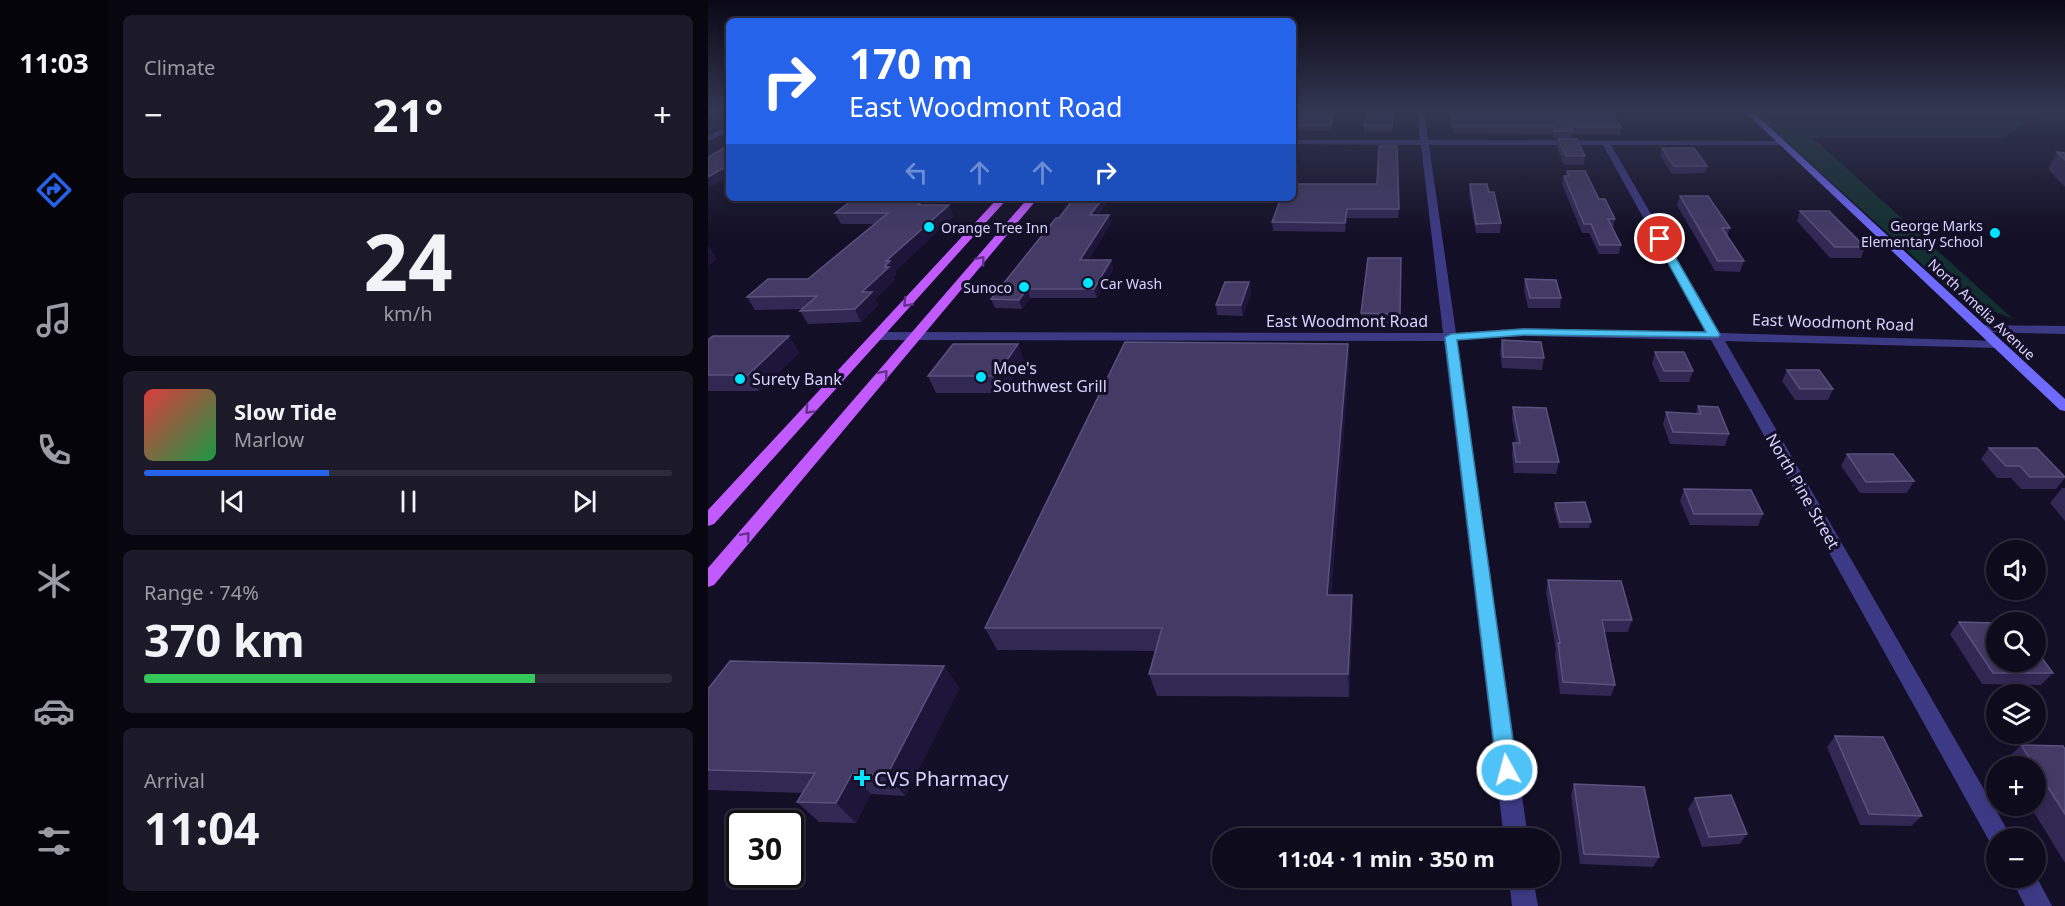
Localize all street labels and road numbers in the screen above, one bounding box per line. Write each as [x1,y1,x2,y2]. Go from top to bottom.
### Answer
street label: North Amelia Avenue [1924,254,2040,364]
street label: East Woodmont Road [1752,308,1914,336]
street label: East Woodmont Road [1266,310,1428,332]
street label: North Pine Street [1761,429,1845,553]

